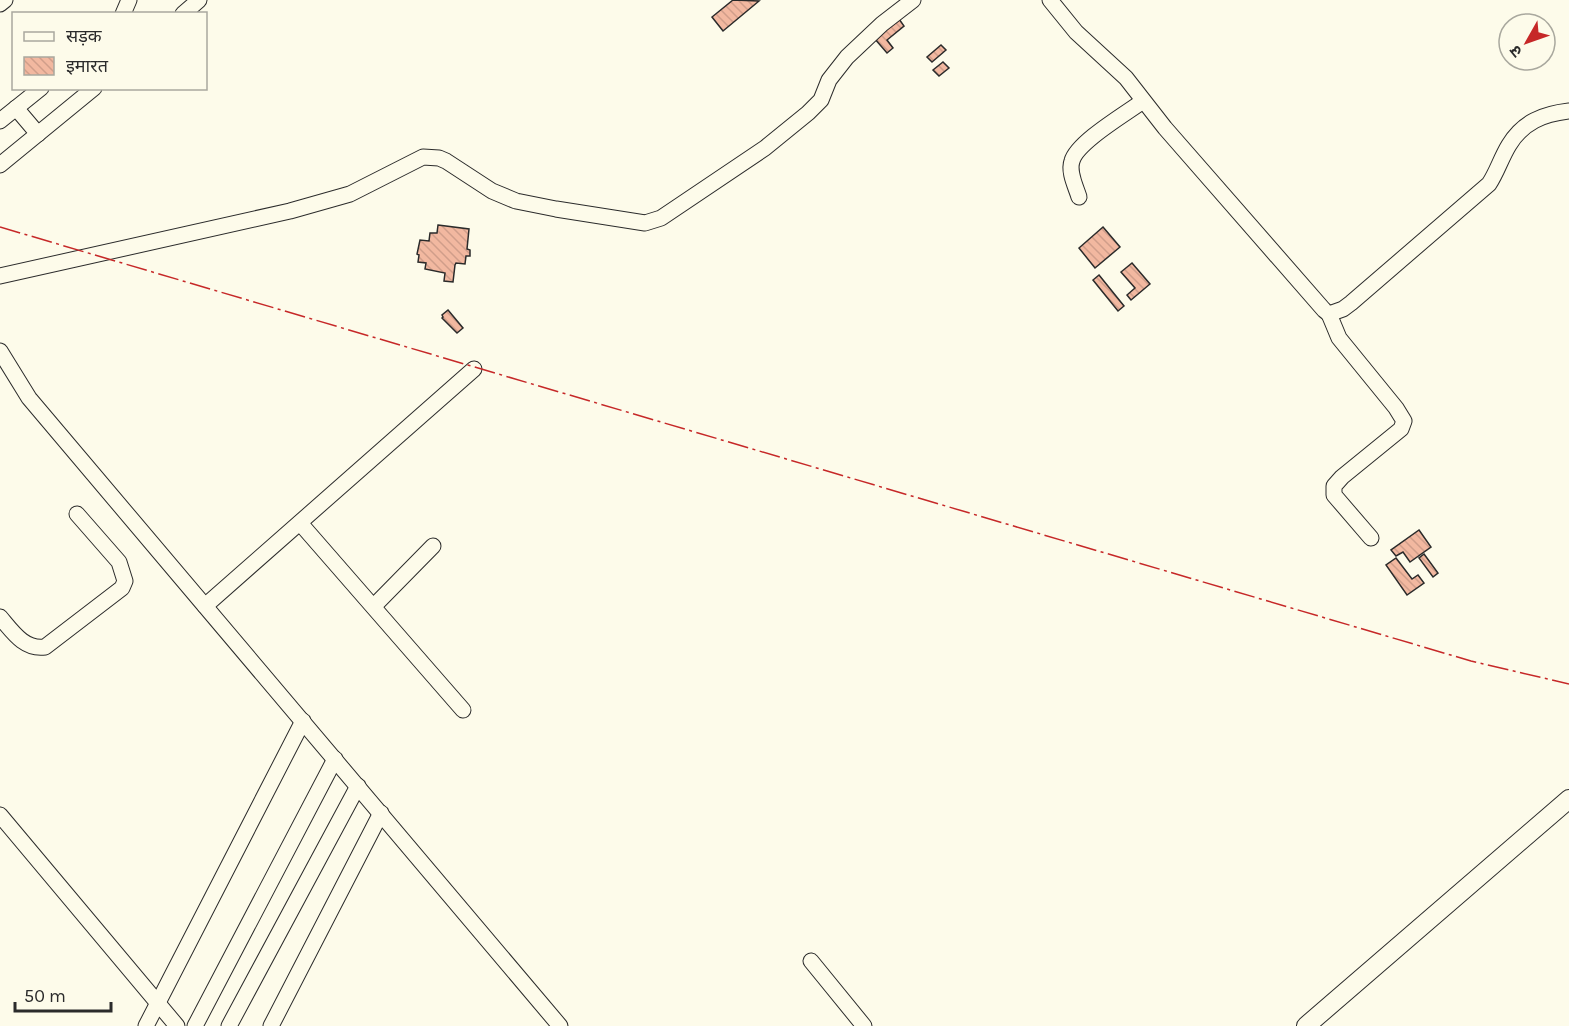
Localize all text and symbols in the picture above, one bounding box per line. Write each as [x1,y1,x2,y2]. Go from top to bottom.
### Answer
legend [12,12,207,90]
north arrow [1497,12,1557,72]
text: सड़क [66,25,103,47]
text: उ [1505,41,1526,61]
text: इमारत [66,55,109,77]
scale bar [15,975,111,1013]
text: 50 m [24,985,66,1007]

